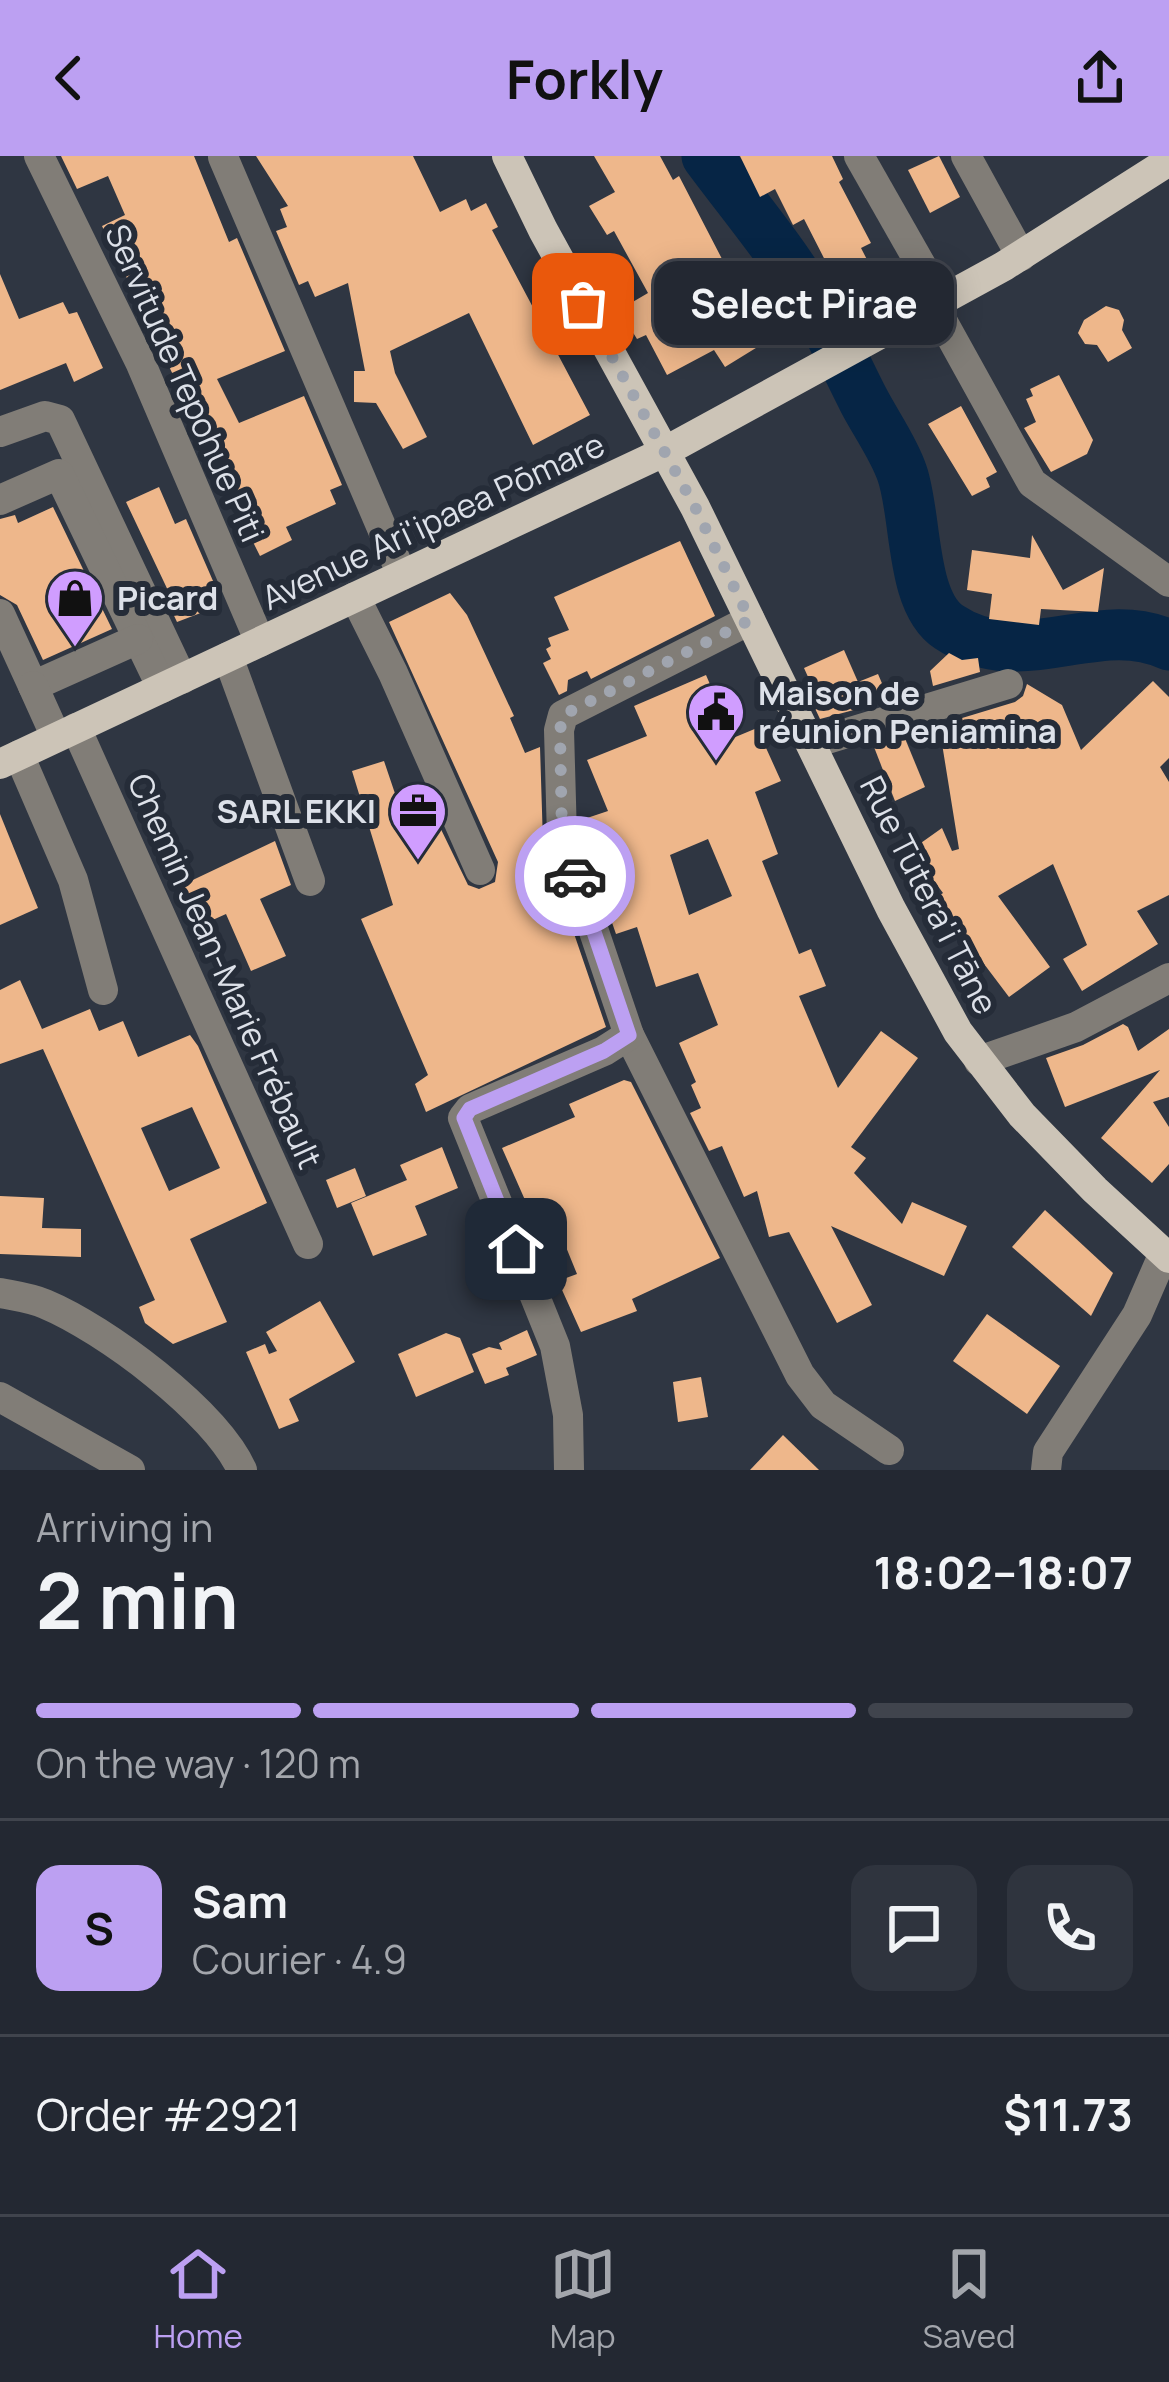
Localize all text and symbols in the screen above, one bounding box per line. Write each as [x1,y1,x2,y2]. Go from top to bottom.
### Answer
text: Forkly [506,41,663,115]
icon: back [36,45,102,111]
icon: share [1067,45,1133,111]
street label: Servitude Tepohue Piti [95,217,276,549]
pin [532,253,634,355]
callout: Select Pirae [655,262,955,346]
icon: bag [550,271,616,337]
text: Select Pirae [690,276,918,330]
street label: Avenue Ari'ipaea Pōmare [254,421,611,620]
shop icon: Picard [44,567,106,649]
place label: Picard [117,575,218,620]
place label: Maison de réunion Peniamina [758,670,1057,753]
public building icon: Maison de réunion Peniamina [685,681,747,763]
street label: Chemin Jean-Marie Frébault [118,766,333,1175]
street label: Rue Tūtera'i Tāne [850,768,1009,1021]
office icon: SARL EKKI [387,780,449,862]
place label: SARL EKKI [217,788,376,833]
courier [515,816,635,936]
icon: car [542,843,608,909]
pin [465,1198,567,1300]
icon: home [483,1216,549,1282]
text: Arriving in [36,1500,213,1554]
text: 18:02–18:07 [874,1541,1133,1603]
text: 2 min [36,1546,239,1652]
text: On the way · 120 m [36,1736,361,1790]
button: chat [851,1865,977,1991]
button: phone [1007,1865,1133,1991]
text: Sam [192,1870,288,1932]
text: S [84,1897,114,1959]
text: Courier · 4.9 [192,1932,407,1986]
text: Order #2921 [36,2083,301,2145]
text: $11.73 [1003,2083,1133,2145]
tab: Home [153,2241,243,2358]
tab: Map [550,2241,616,2358]
tab: Saved [923,2241,1016,2358]

